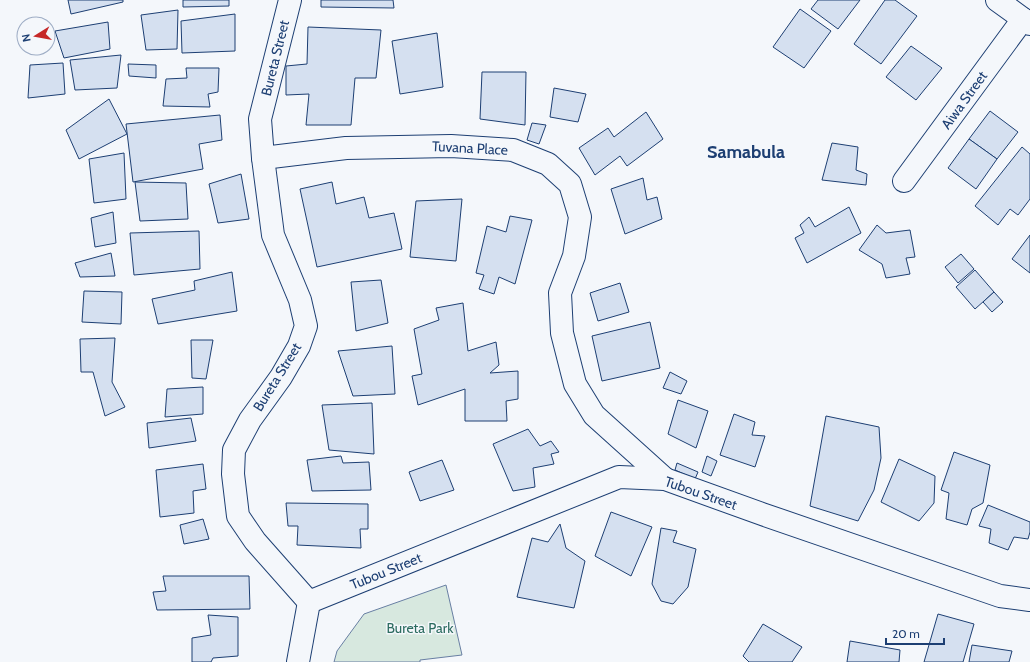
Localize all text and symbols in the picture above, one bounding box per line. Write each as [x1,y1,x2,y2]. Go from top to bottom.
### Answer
north arrow [16,16,56,56]
street label: Bureta Street [257,18,293,98]
text: N [19,33,34,43]
street label: Aiwa Street [937,67,991,133]
street label: Tuvana Place [431,137,509,159]
district label: Samabula [707,141,785,163]
street label: Bureta Street [249,339,305,415]
street label: Tubou Street [662,472,740,514]
street label: Tubou Street [348,548,425,593]
park label: Bureta Park [387,619,454,637]
scale bar [886,620,944,646]
text: 20 m [892,626,920,641]

